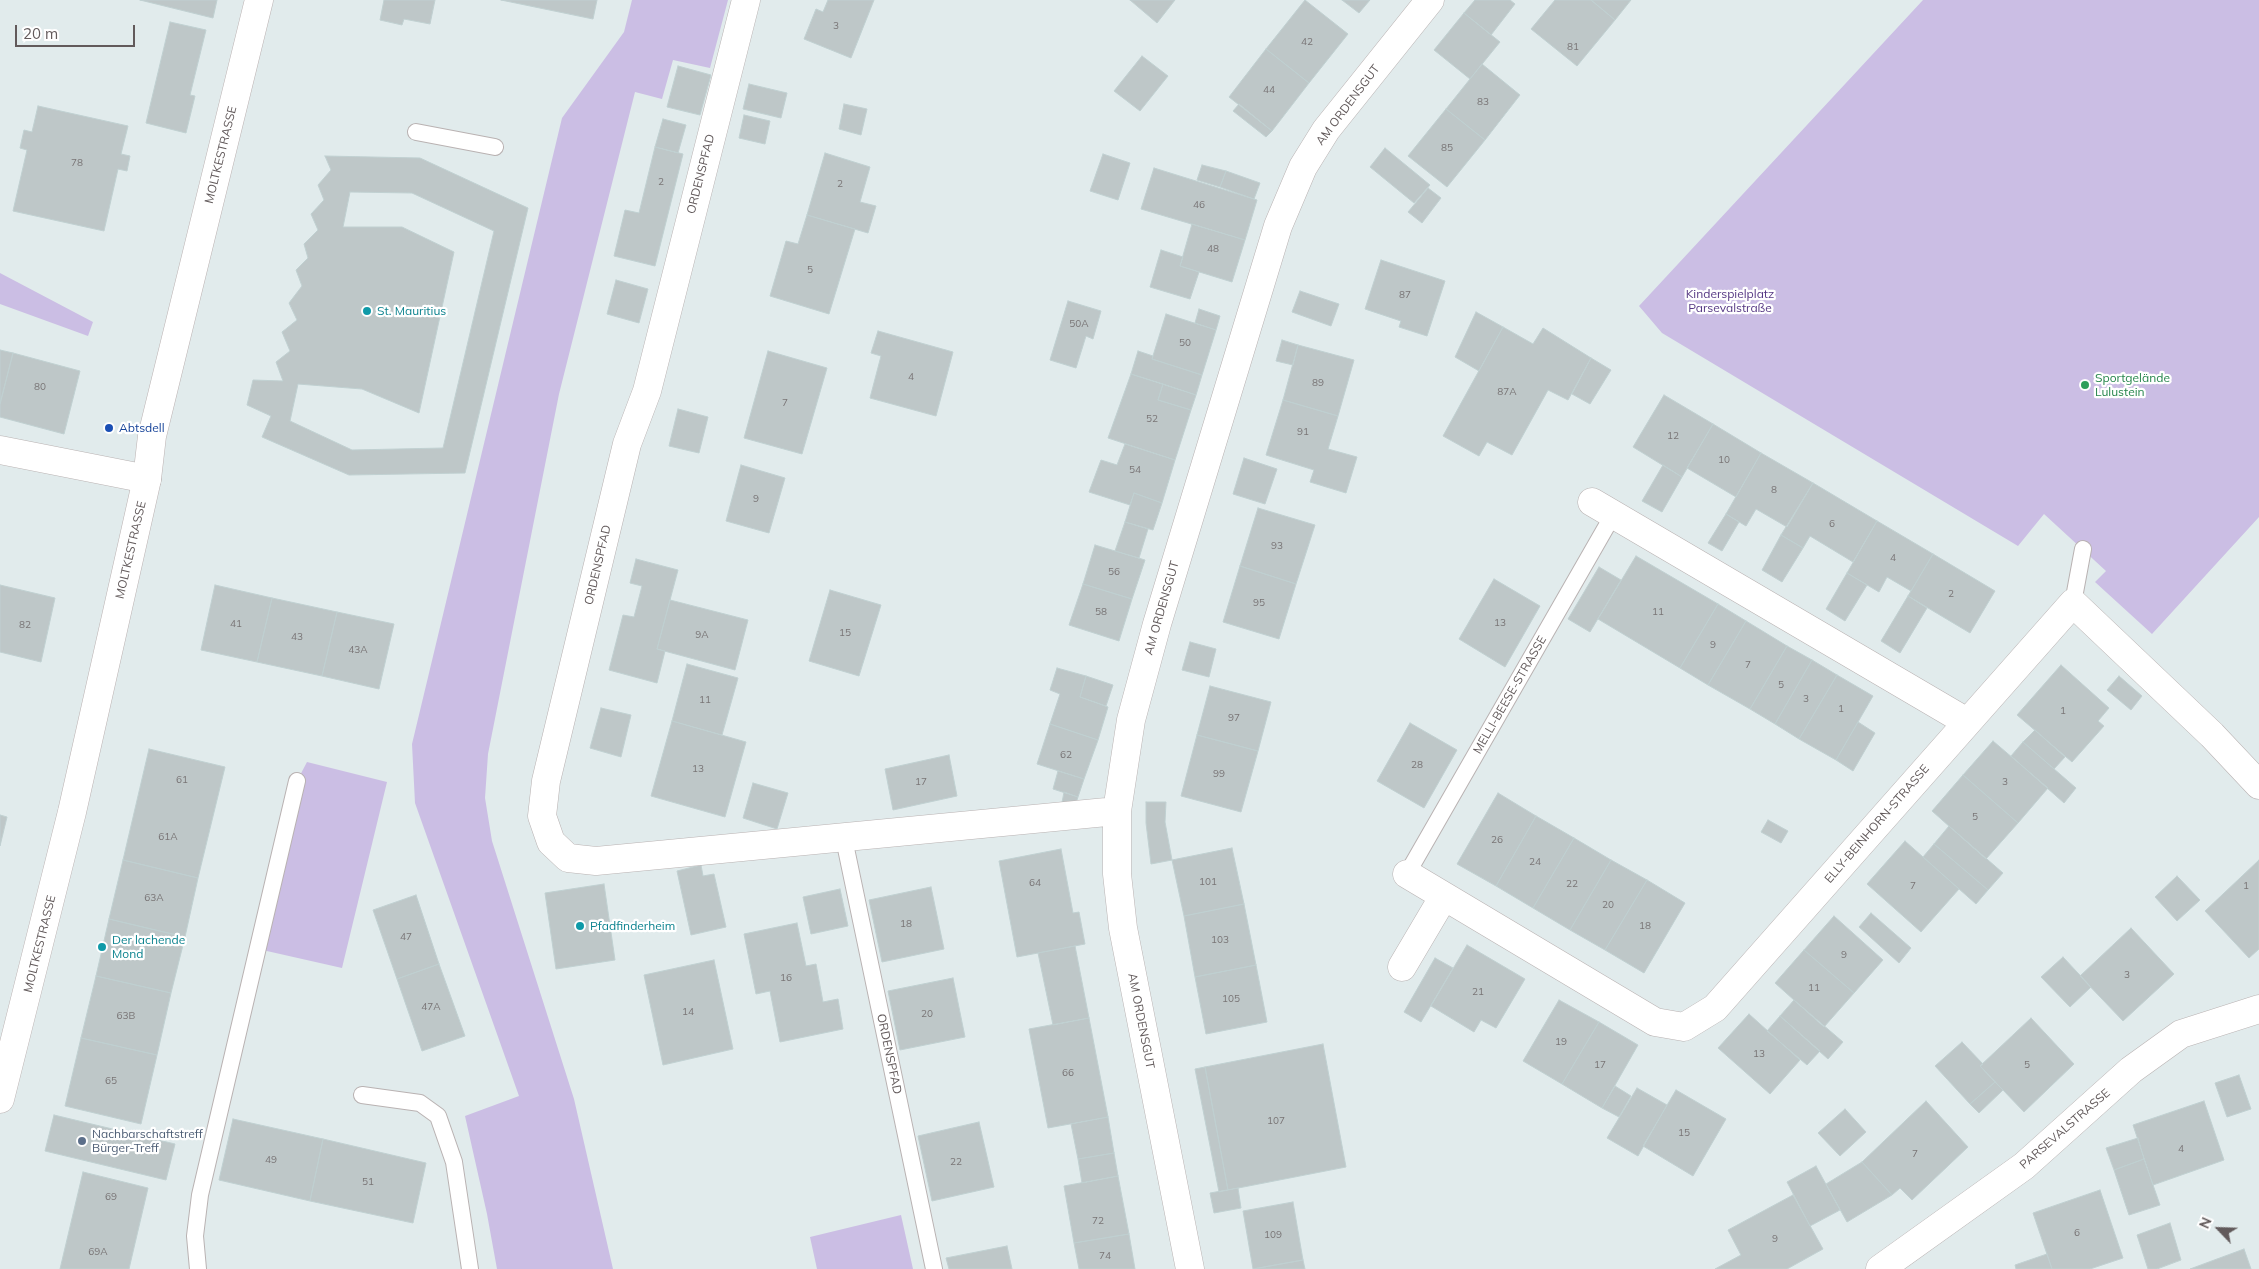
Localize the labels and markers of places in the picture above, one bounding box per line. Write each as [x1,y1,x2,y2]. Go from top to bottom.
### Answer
place label: St. Mauritius [377,304,446,318]
marker: St. Mauritius [361,305,373,317]
place label: Sportgelände Lulustein [2095,371,2170,399]
marker: Sportgelände Lulustein [2079,379,2091,391]
place label: Abtsdell [119,421,165,435]
marker: Abtsdell [103,422,115,434]
place label: Pfadfinderheim [590,919,675,933]
marker: Pfadfinderheim [574,920,586,932]
place label: Der lachende Mond [112,933,185,961]
marker: Der lachende Mond [96,941,108,953]
place label: Nachbarschaftstreff Bürger-Treff [92,1127,203,1155]
marker: Nachbarschaftstreff Bürger-Treff [76,1135,88,1147]

